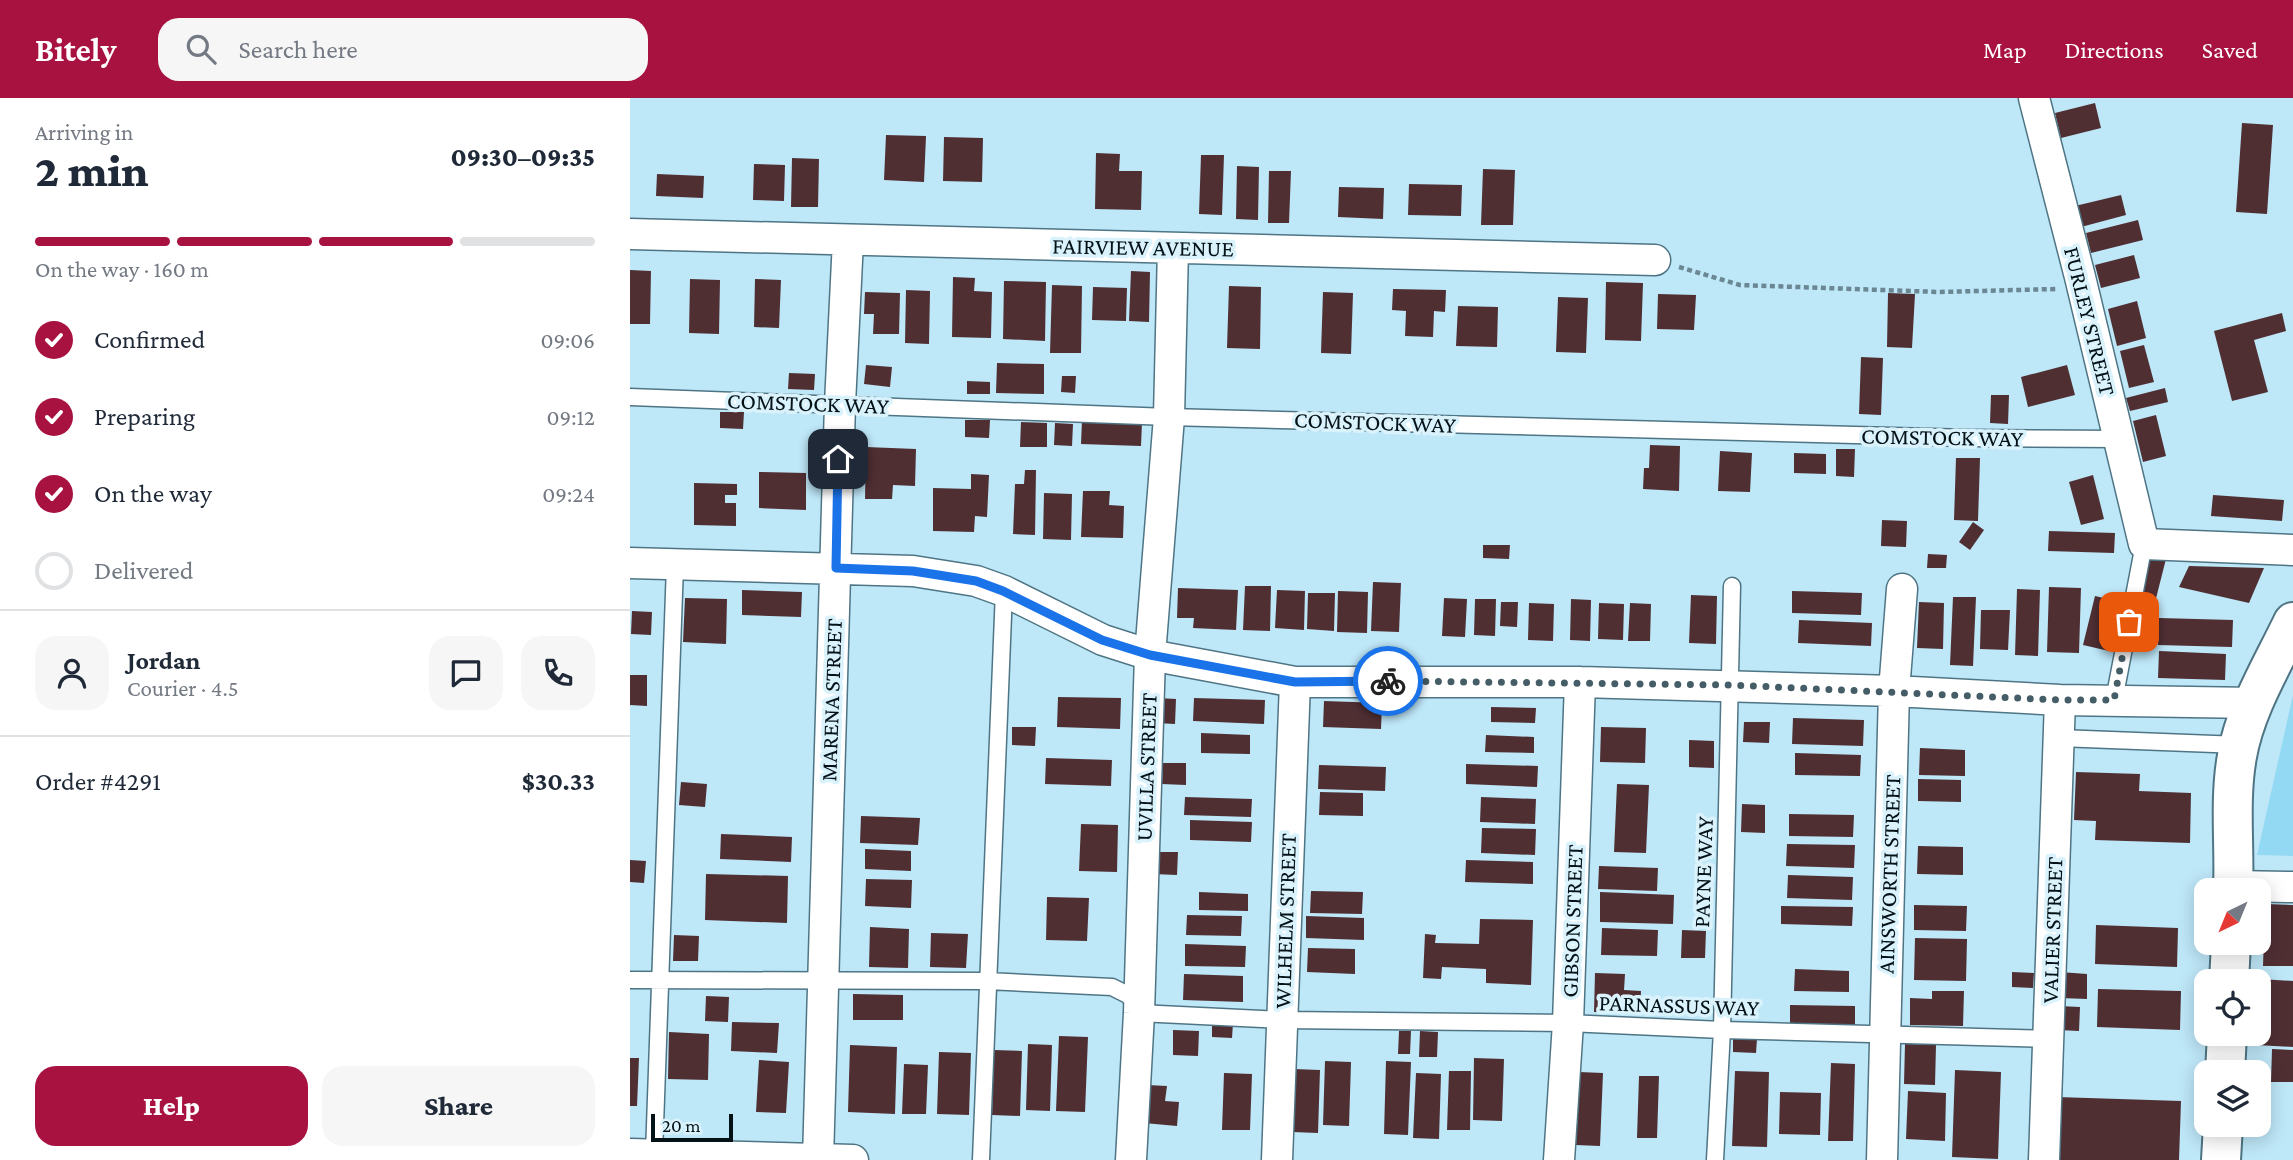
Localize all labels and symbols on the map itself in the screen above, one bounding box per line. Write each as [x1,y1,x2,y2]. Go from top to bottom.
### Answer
street label: FAIRVIEW AVENUE [1052,232,1234,262]
street label: FURLEY STREET [2059,244,2121,399]
street label: COMSTOCK WAY [727,387,890,419]
street label: COMSTOCK WAY [1294,406,1457,438]
street label: COMSTOCK WAY [1861,423,2024,451]
pin [808,429,868,489]
pin [2099,592,2159,652]
street label: MARENA STREET [815,618,847,782]
courier [1353,646,1423,716]
street label: UVILLA STREET [1130,692,1162,842]
street label: AINSWORTH STREET [1873,773,1905,974]
street label: PAYNE WAY [1688,815,1718,928]
street label: WILHELM STREET [1269,832,1301,1009]
street label: GIBSON STREET [1556,844,1588,998]
street label: VALIER STREET [2036,856,2068,1004]
north arrow [2194,878,2272,956]
street label: PARNASSUS WAY [1598,989,1761,1021]
scale bar [651,1111,733,1143]

